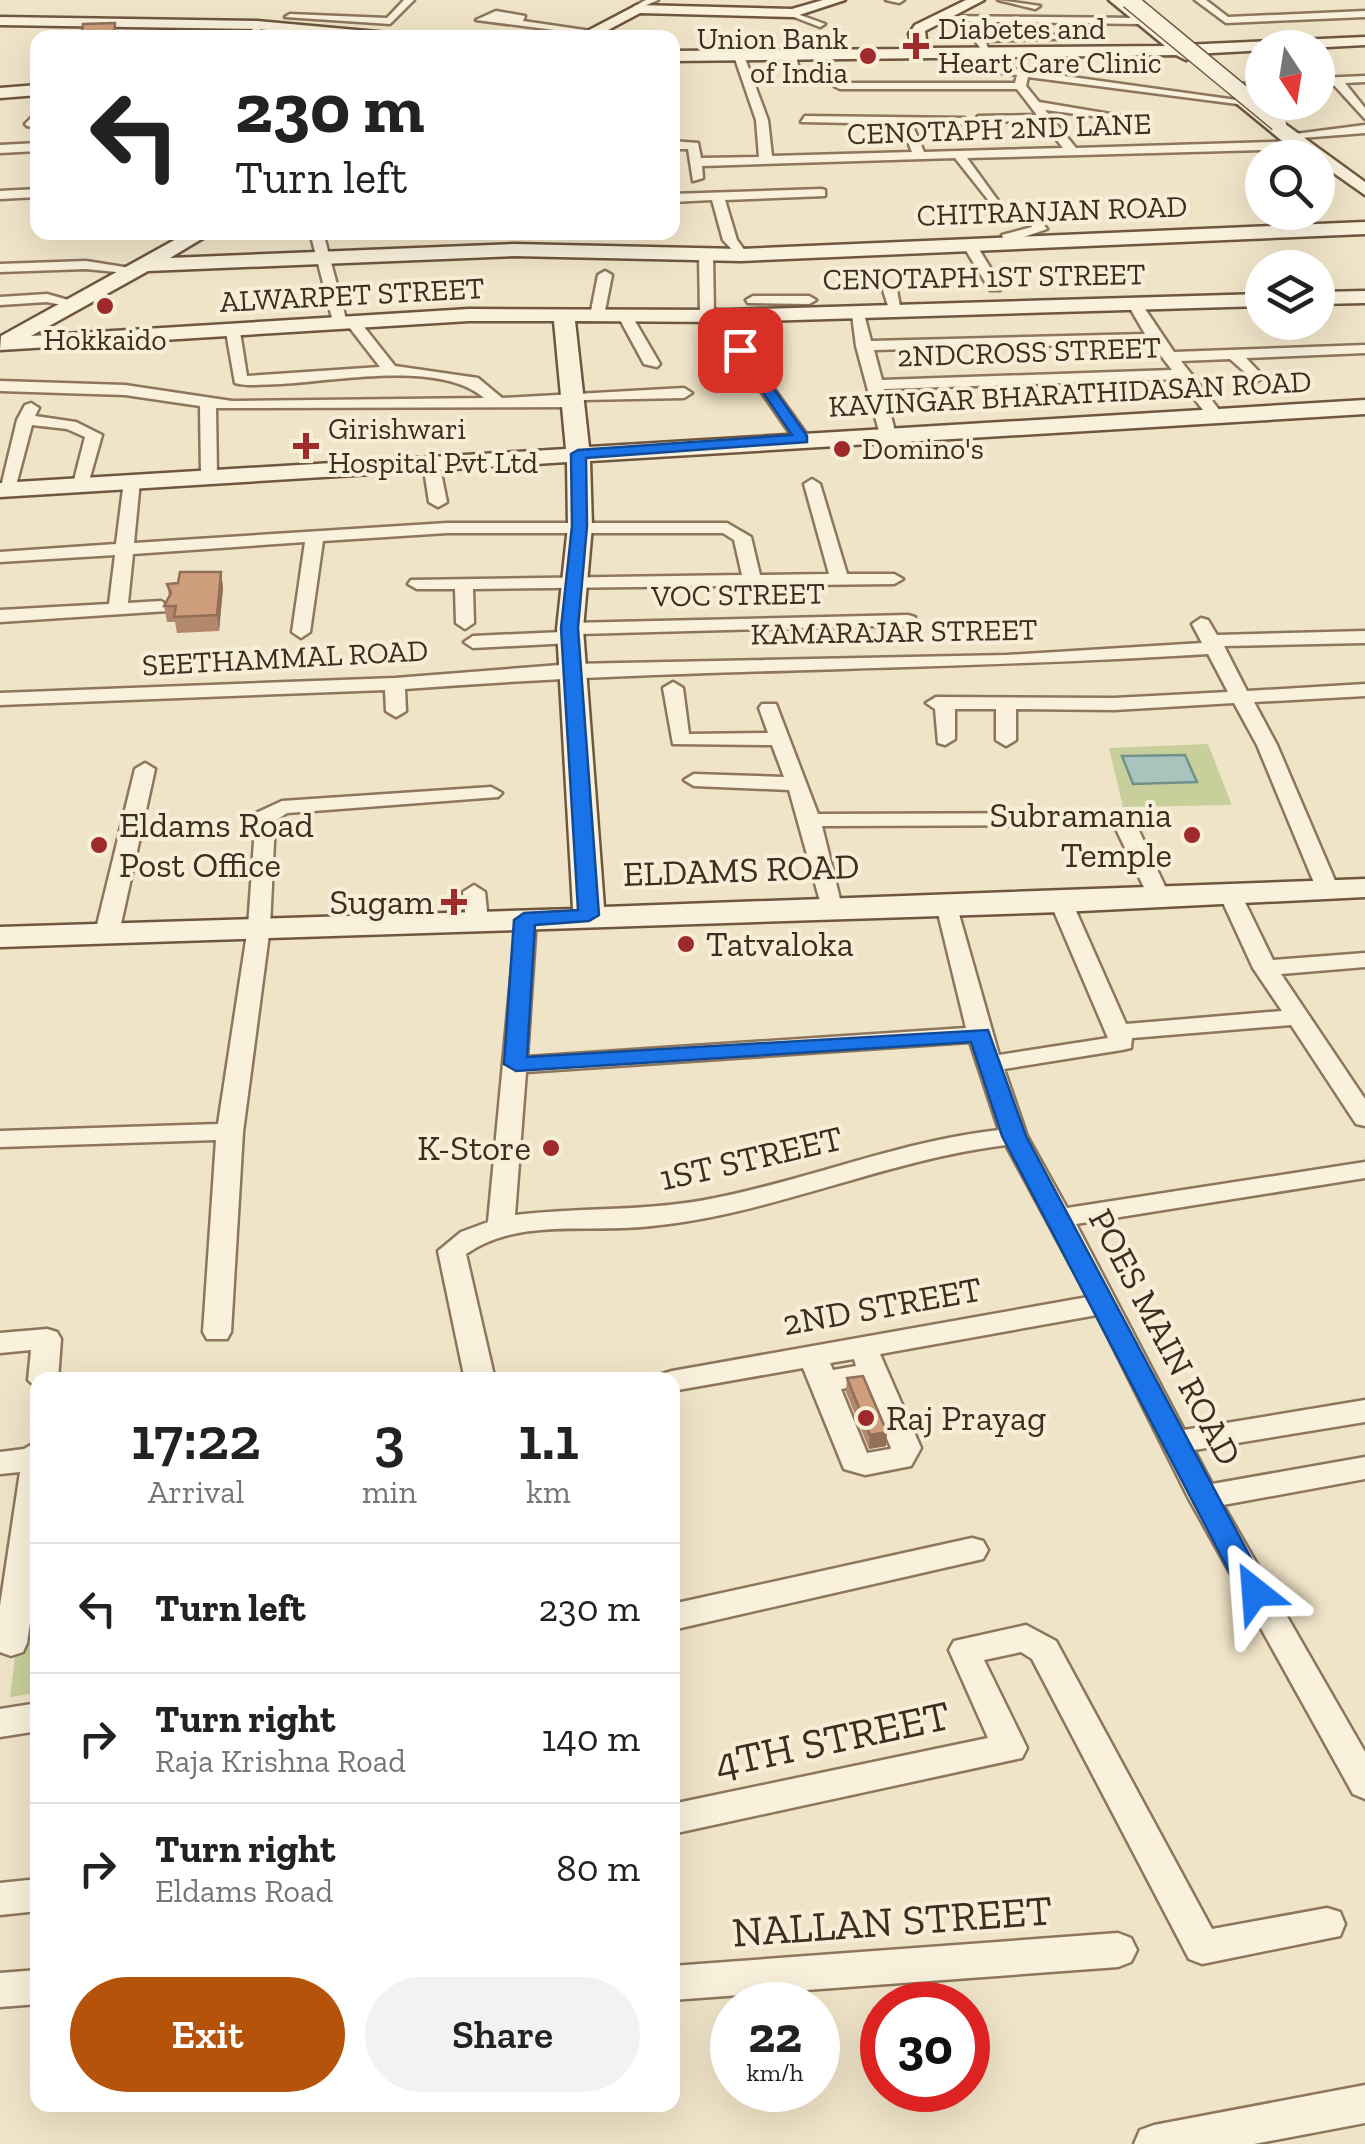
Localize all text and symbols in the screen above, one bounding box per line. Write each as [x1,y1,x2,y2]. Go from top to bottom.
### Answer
place label: Diabetes and Heart Care Clinic [938,11,1162,81]
place label: Union Bank of India [697,21,848,91]
north arrow [1245,30,1335,120]
map controls [1245,30,1335,340]
marker: Diabetes and Heart Care Clinic [903,33,929,59]
marker: Union Bank of India [857,45,879,67]
text: 230 m [235,66,425,150]
icon: left [70,70,200,200]
street label: CENOTAPH 2ND LANE [846,106,1152,152]
button: search [1245,140,1335,230]
text: Turn left [235,151,407,205]
street label: CHITRANJAN ROAD [916,188,1188,234]
button: layers [1245,250,1335,340]
street label: CENOTAPH 1ST STREET [822,256,1146,298]
street label: ALWARPET STREET [219,270,485,320]
marker: Hokkaido [94,295,116,317]
pin [698,308,783,393]
place label: Hokkaido [43,322,167,358]
icon: arrive [713,323,768,378]
street label: 2NDCROSS STREET [896,329,1162,375]
street label: KAVINGAR BHARATHIDASAN ROAD [828,363,1312,425]
place label: Girishwari Hospital Pvt Ltd [328,411,539,481]
place label: Domino's [862,431,984,467]
marker: Girishwari Hospital Pvt Ltd [293,433,319,459]
marker: Domino's [831,438,853,460]
street label: VOC STREET [650,575,825,615]
street label: KAMARAJAR STREET [750,611,1038,653]
street label: SEETHAMMAL ROAD [141,633,429,683]
place label: Subramania Temple [990,794,1172,876]
place label: Eldams Road Post Office [119,804,314,886]
marker: Subramania Temple [1181,824,1203,846]
marker: Eldams Road Post Office [88,834,110,856]
street label: ELDAMS ROAD [622,845,860,895]
place label: Sugam [329,881,434,923]
marker: Sugam [443,891,465,913]
place label: Tatvaloka [706,923,854,965]
marker: Tatvaloka [675,933,697,955]
street label: 1ST STREET [656,1117,846,1199]
place label: K-Store [417,1127,531,1169]
marker: K-Store [540,1137,562,1159]
street label: POES MAIN ROAD [1080,1202,1250,1472]
street label: 2ND STREET [779,1268,985,1344]
place label: Raj Prayag [886,1397,1046,1439]
text: 17:22 [131,1402,261,1474]
text: 3 [374,1402,405,1474]
text: 1.1 [518,1402,579,1474]
marker: Raj Prayag [855,1407,877,1429]
text: Arrival [148,1473,244,1511]
text: min [362,1473,417,1511]
text: km [526,1473,571,1511]
position arrow [1203,1540,1307,1644]
icon: left [70,1581,125,1636]
text: Turn left [155,1585,306,1631]
text: 230 m [539,1585,640,1631]
street label: 4TH STREET [710,1689,954,1789]
text: Turn right [155,1696,335,1742]
icon: right [70,1711,125,1766]
text: 140 m [542,1715,640,1761]
text: Raja Krishna Road [155,1742,406,1780]
text: Turn right [155,1826,335,1872]
icon: right [70,1841,125,1896]
text: 80 m [556,1845,640,1891]
text: Eldams Road [155,1872,333,1910]
street label: NALLAN STREET [730,1884,1054,1958]
button: Exit [70,1977,345,2092]
button: Share [365,1977,640,2092]
speed limit sign: 30 [860,1982,990,2112]
text: 22 [748,2005,802,2065]
text: km/h [746,2057,804,2087]

